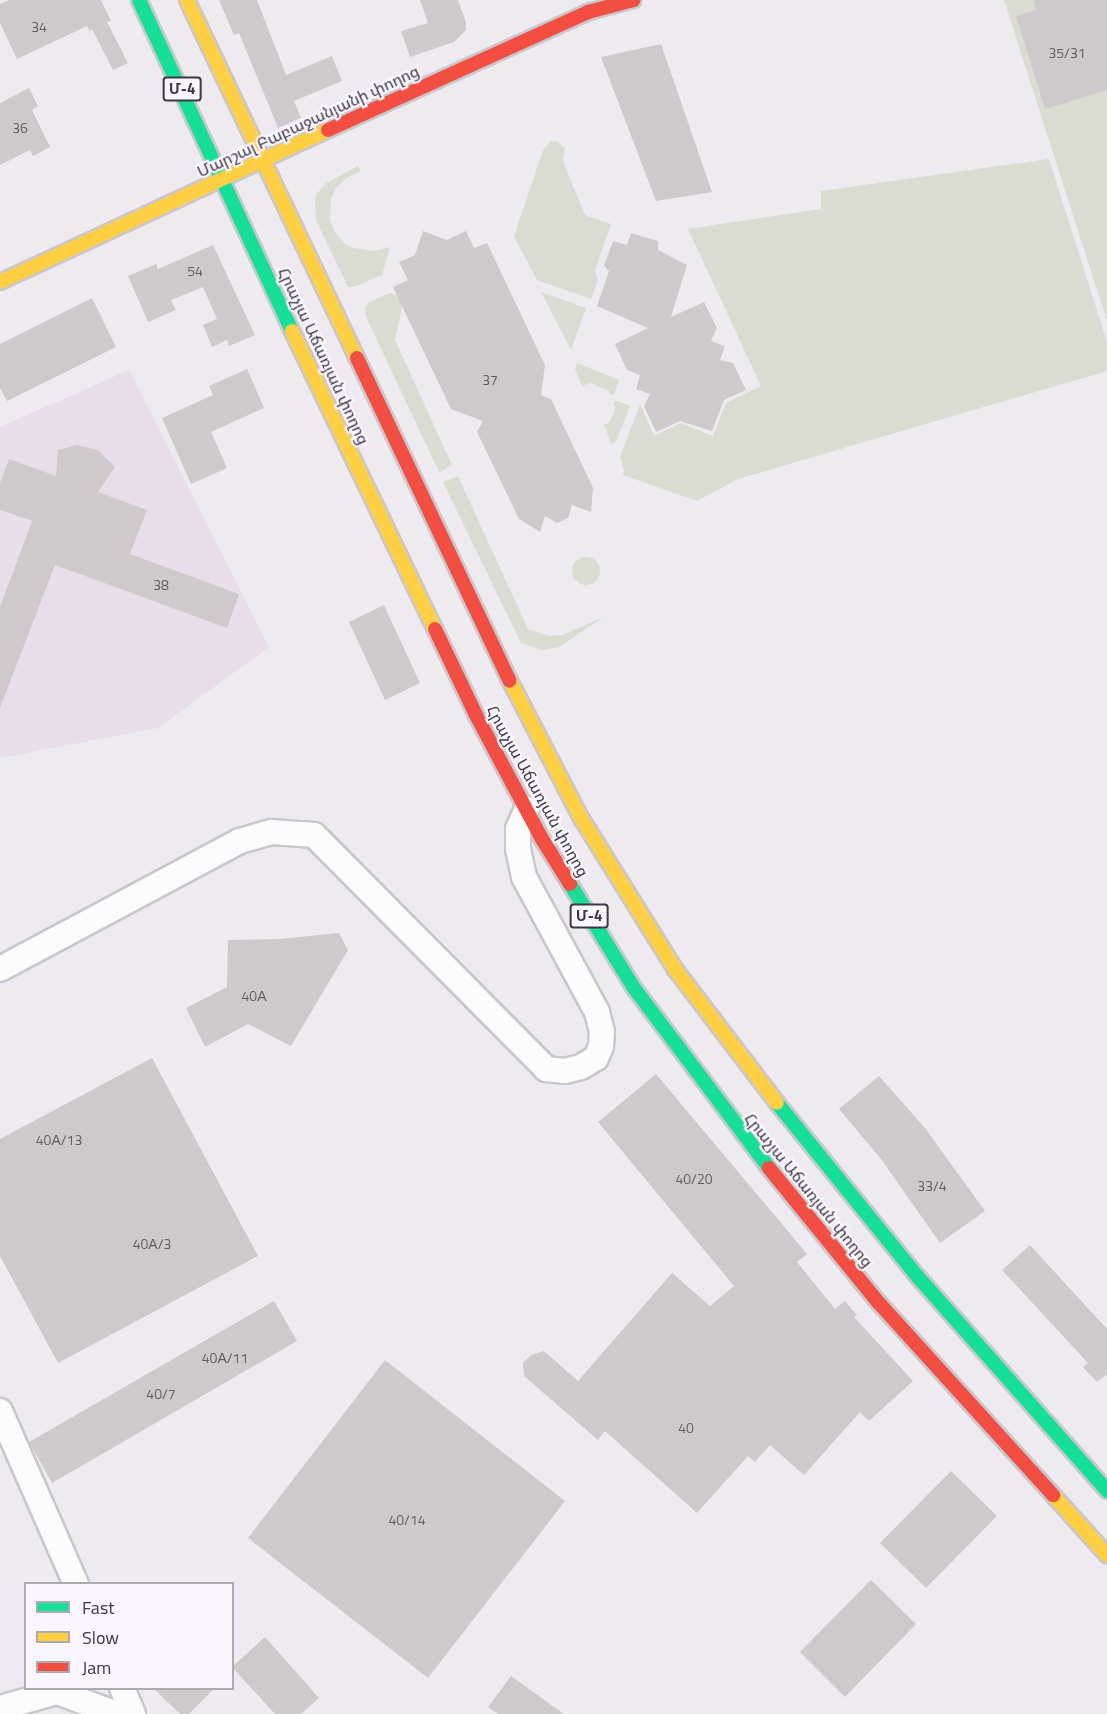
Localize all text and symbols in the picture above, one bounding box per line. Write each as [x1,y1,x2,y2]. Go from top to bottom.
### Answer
house number: 34 [31,19,47,35]
house number: 35/31 [1048,45,1086,61]
street label: Մարշալ Բաբաջանյանի փողոց [194,61,422,181]
road number: Մ-4 [162,77,201,101]
house number: 36 [12,120,28,136]
house number: 54 [187,263,203,279]
street label: Հրաչյա Աճառյան փողոց [274,264,374,448]
house number: 37 [482,372,498,388]
house number: 38 [153,577,169,593]
street label: Հրաչյա Աճառյան փողոց [483,702,593,880]
road number: Մ-4 [570,904,608,928]
house number: 40А [241,988,267,1004]
street label: Հրաչյա Աճառյան փողոց [741,1109,877,1271]
house number: 40А/13 [36,1132,82,1148]
house number: 40/20 [675,1171,713,1187]
house number: 33/4 [917,1178,947,1194]
house number: 40А/3 [133,1236,171,1252]
house number: 40А/11 [202,1350,248,1366]
house number: 40/7 [146,1386,176,1402]
house number: 40 [678,1420,694,1436]
house number: 40/14 [388,1512,426,1528]
legend [24,1582,234,1690]
text: Fast [82,1594,115,1621]
text: Slow [82,1624,119,1651]
text: Jam [82,1654,111,1681]

